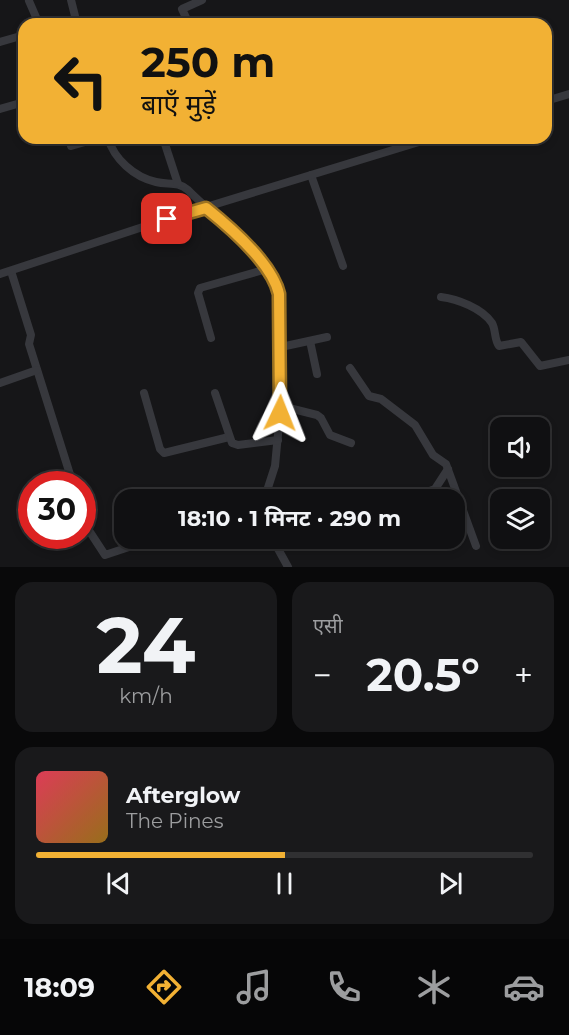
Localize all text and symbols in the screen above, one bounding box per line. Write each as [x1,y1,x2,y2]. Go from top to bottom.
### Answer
text: 250 m [141,36,275,88]
icon: left [42,42,120,120]
text: बाएँ मुड़ें [141,88,216,121]
pin [141,193,192,244]
icon: arrive [150,202,183,235]
position arrow [248,381,312,445]
map controls [490,417,550,549]
button: sound [490,417,550,477]
speed limit sign: 30 [18,471,96,549]
button: layers [490,489,550,549]
text: 18:10 · 1 मिनट · 290 m [178,505,401,532]
text: 24 [97,597,195,693]
text: एसी [313,614,343,638]
text: 20.5° [366,647,480,702]
text: − [313,655,332,695]
text: + [514,655,533,695]
text: km/h [119,684,173,708]
text: Afterglow [126,782,240,809]
text: The Pines [126,809,223,833]
icon: previous [102,867,135,900]
icon: pause [268,867,301,900]
icon: next [434,867,467,900]
icon: directions [143,966,185,1008]
icon: music [233,966,275,1008]
icon: phone [323,966,365,1008]
icon: climate [413,966,455,1008]
icon: car [503,966,545,1008]
text: 18:09 [24,971,95,1004]

